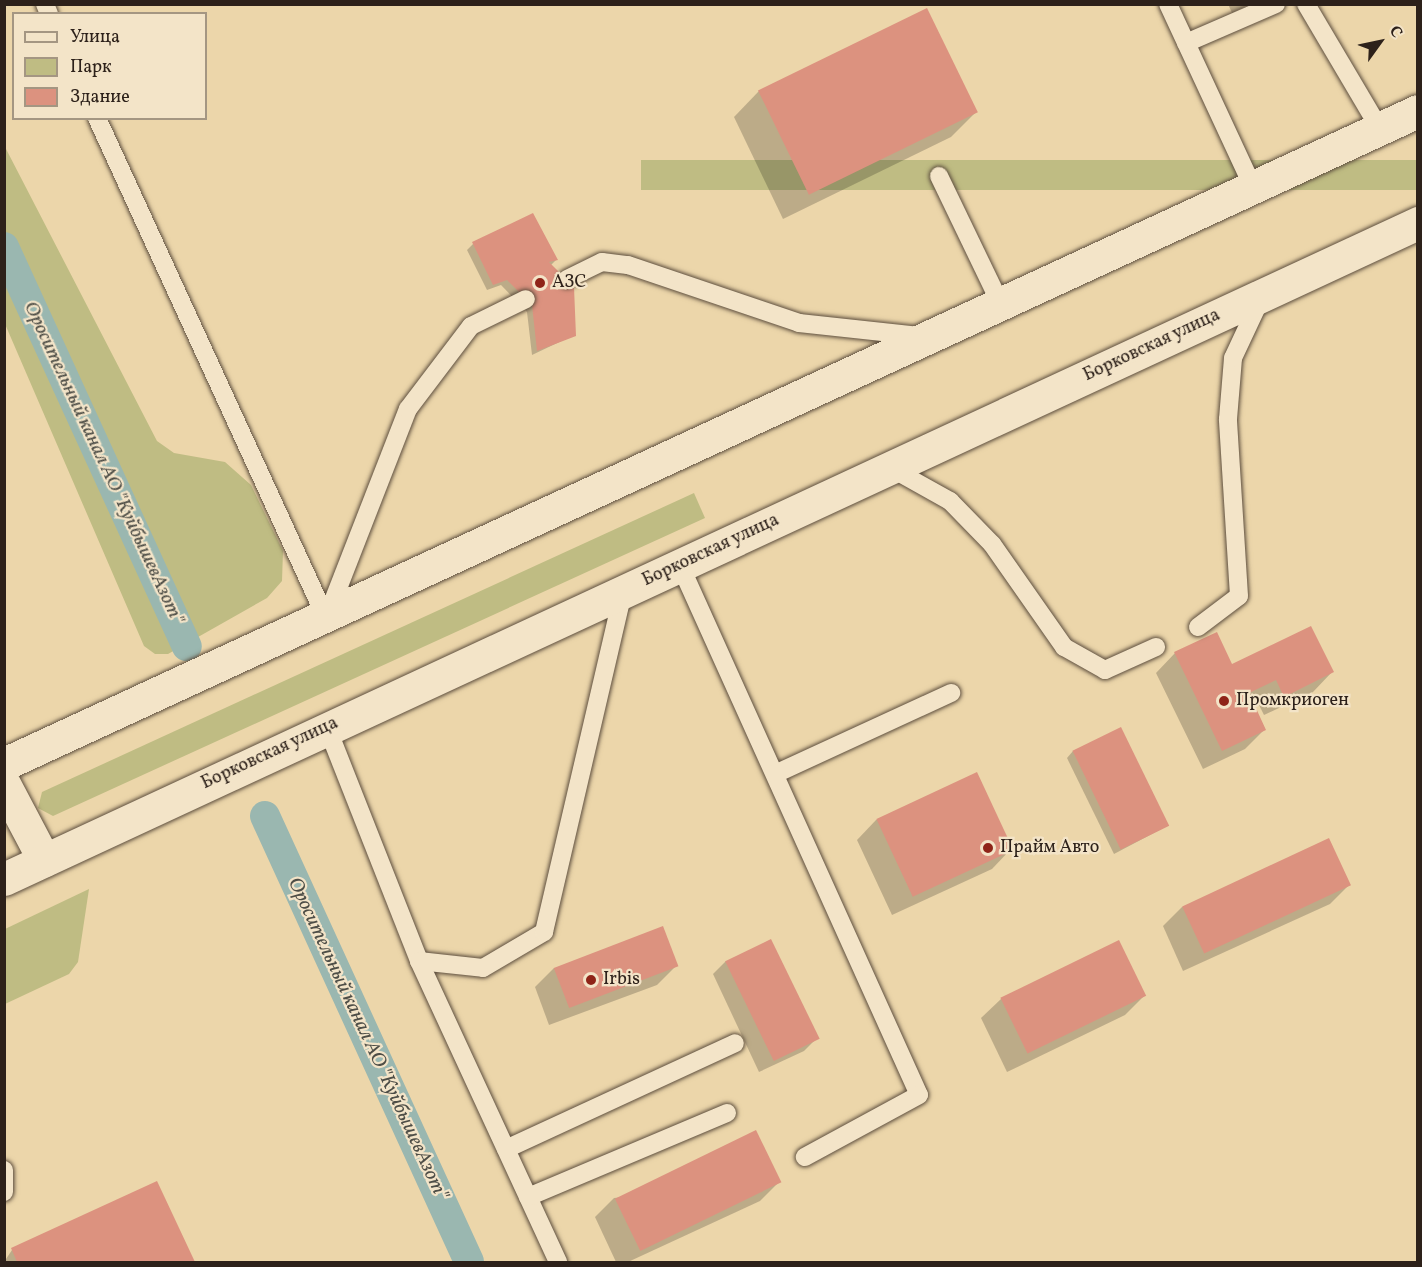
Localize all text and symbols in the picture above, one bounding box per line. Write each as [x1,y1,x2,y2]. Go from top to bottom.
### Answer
legend [12,12,207,120]
north arrow [1350,12,1410,72]
text: С [1383,22,1407,42]
text: Улица [70,25,120,50]
text: Парк [70,55,112,80]
text: Здание [70,85,130,110]
place label: АЗС [552,272,586,294]
marker: АЗС [533,276,547,290]
water label: Оросительный канал АО "КуйбышевАзот" [18,298,188,628]
street label: Борковская улица [1080,305,1224,387]
street label: Борковская улица [639,510,783,592]
place label: Промкриоген [1236,690,1349,712]
marker: Промкриоген [1217,694,1231,708]
street label: Борковская улица [198,713,342,795]
place label: Прайм Авто [1000,837,1099,859]
marker: Прайм Авто [981,841,995,855]
water label: Оросительный канал АО "КуйбышевАзот" [282,874,452,1204]
place label: Irbis [603,969,640,991]
marker: Irbis [584,973,598,987]

